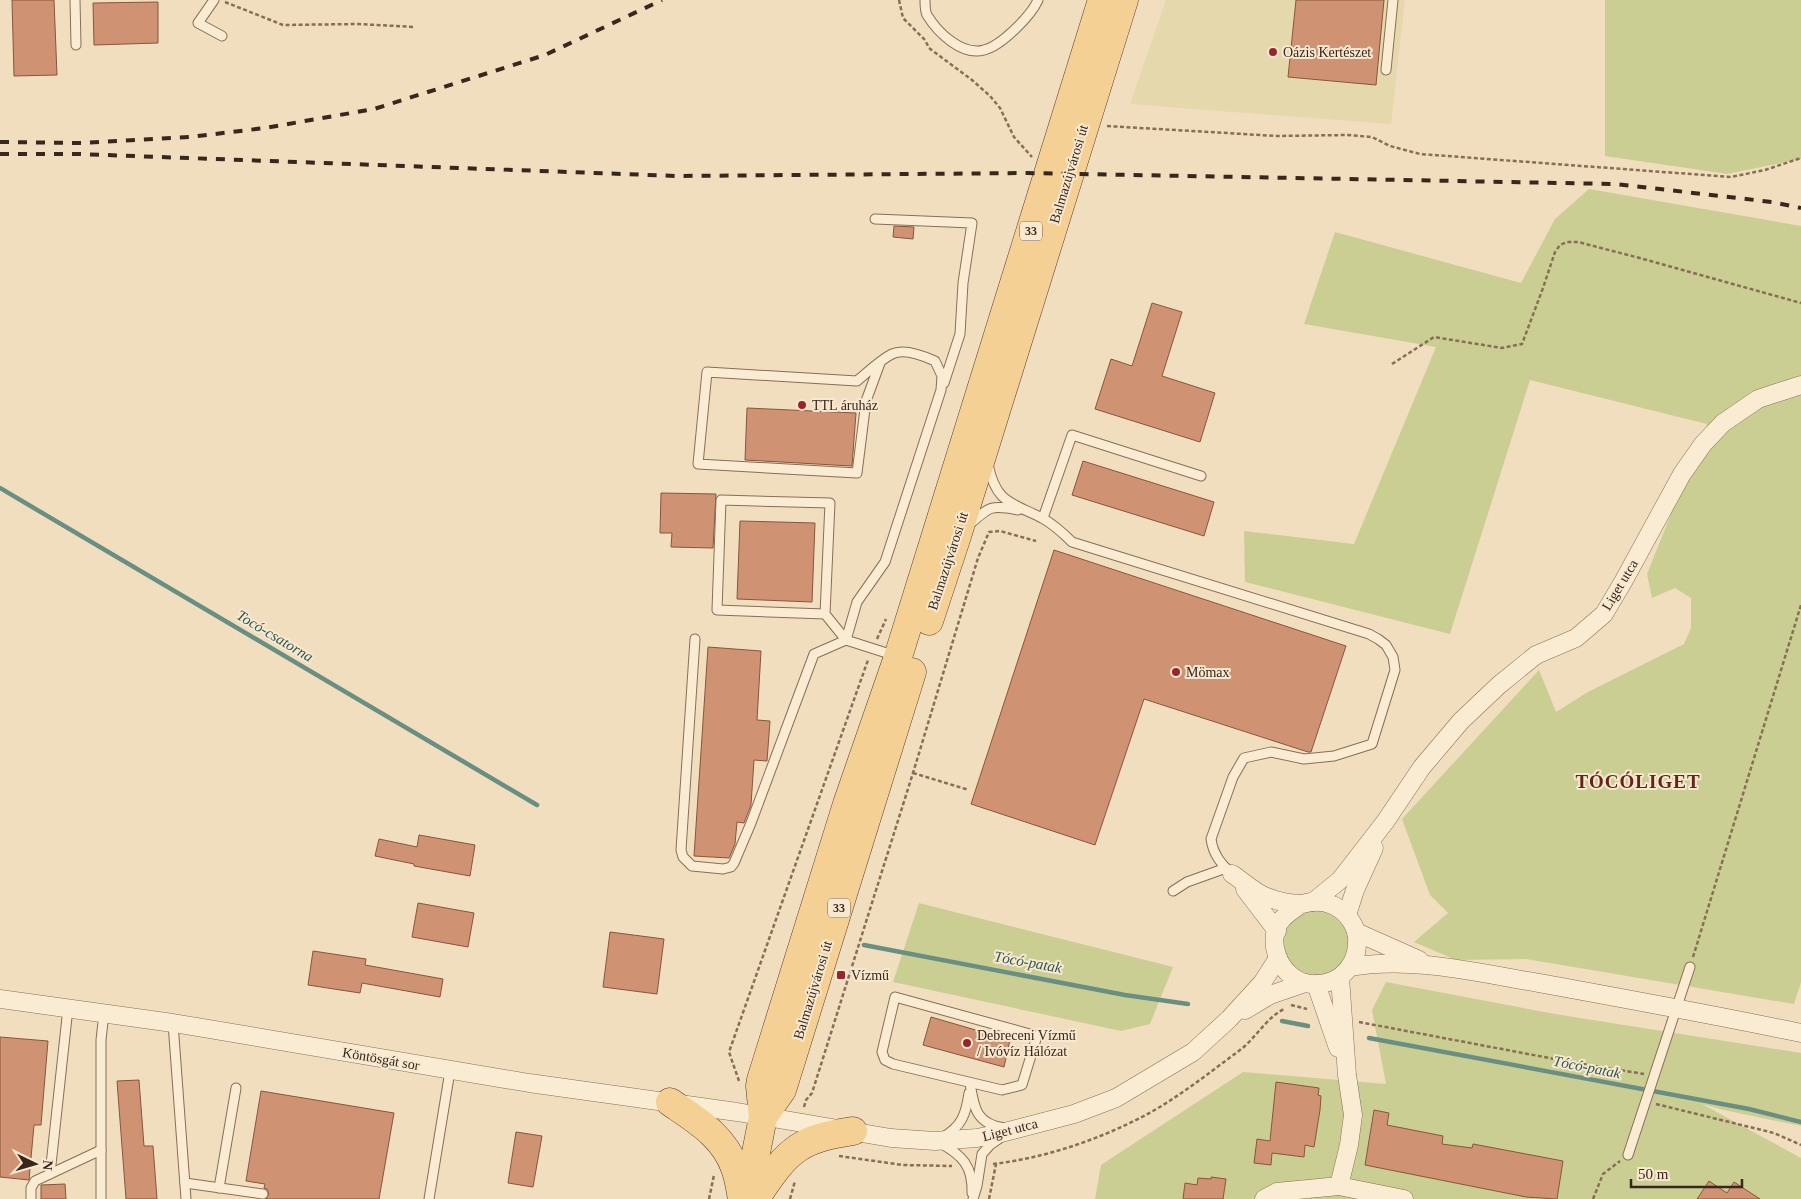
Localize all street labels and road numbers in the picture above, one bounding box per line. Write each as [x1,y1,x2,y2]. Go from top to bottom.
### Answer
street label: Balmazújvárosi út [1047,123,1091,225]
road number: 33 [1020,222,1042,240]
street label: Balmazújvárosi út [925,510,971,612]
street label: Liget utca [1599,556,1641,613]
road number: 33 [828,898,850,918]
street label: Balmazújvárosi út [791,939,835,1041]
street label: Köntösgát sor [341,1045,421,1073]
street label: Liget utca [981,1116,1040,1144]

